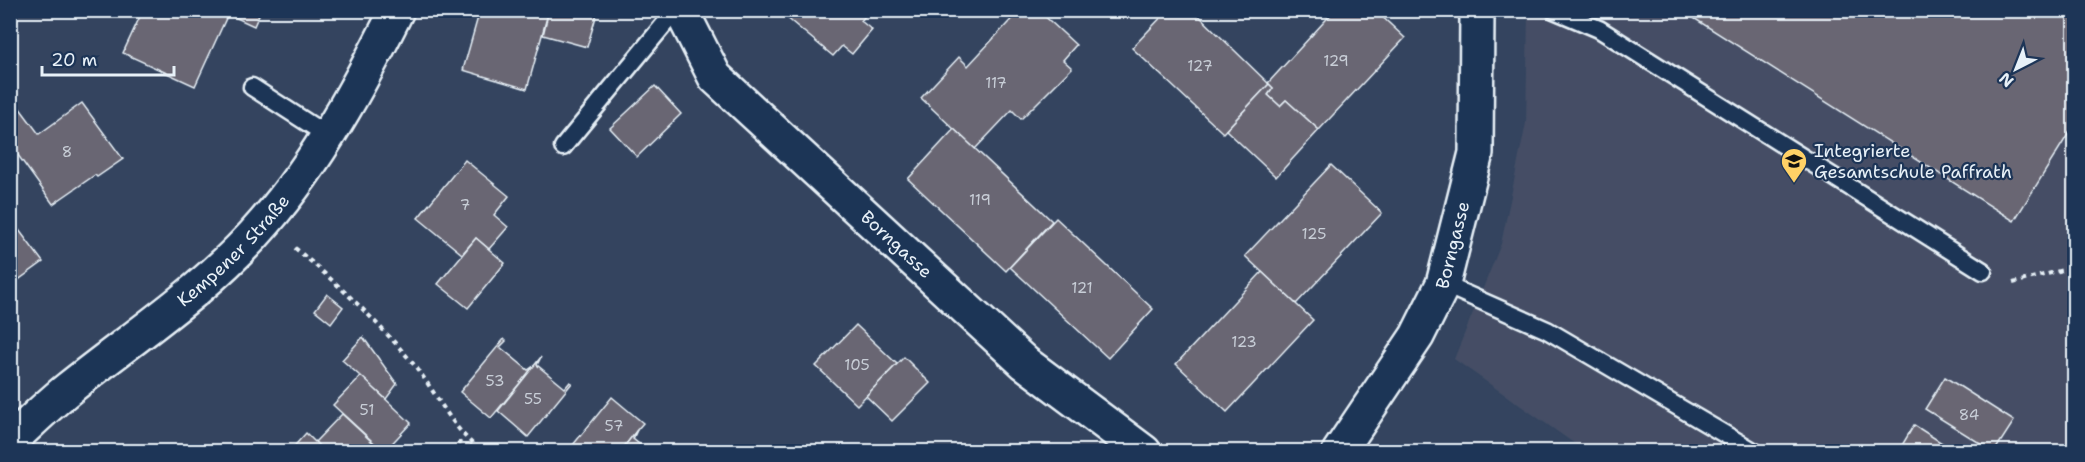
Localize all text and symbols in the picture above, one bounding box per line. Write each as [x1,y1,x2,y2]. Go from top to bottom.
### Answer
scale bar [42,39,174,77]
north arrow [1986,39,2046,99]
text: 20 m [51,48,97,72]
house number: 129 [1323,51,1349,71]
house number: 127 [1187,56,1213,76]
text: N [1995,68,2018,92]
house number: 117 [985,73,1007,93]
place label: Integrierte Gesamtschule Paffrath [1814,139,2012,184]
house number: 8 [62,142,72,162]
school or university icon: Integrierte Gesamtschule Paffrath [1779,146,1809,184]
street label: Kempener Straße [172,190,295,312]
house number: 119 [969,190,991,210]
house number: 7 [460,195,470,215]
street label: Borngasse [1430,199,1475,291]
street label: Borngasse [855,205,937,284]
house number: 125 [1302,224,1326,244]
house number: 121 [1071,278,1093,298]
house number: 123 [1231,332,1257,352]
house number: 105 [844,355,870,375]
house number: 53 [486,371,505,391]
house number: 55 [524,389,542,409]
house number: 51 [360,400,374,420]
house number: 84 [1959,405,1979,425]
house number: 57 [605,416,623,436]

